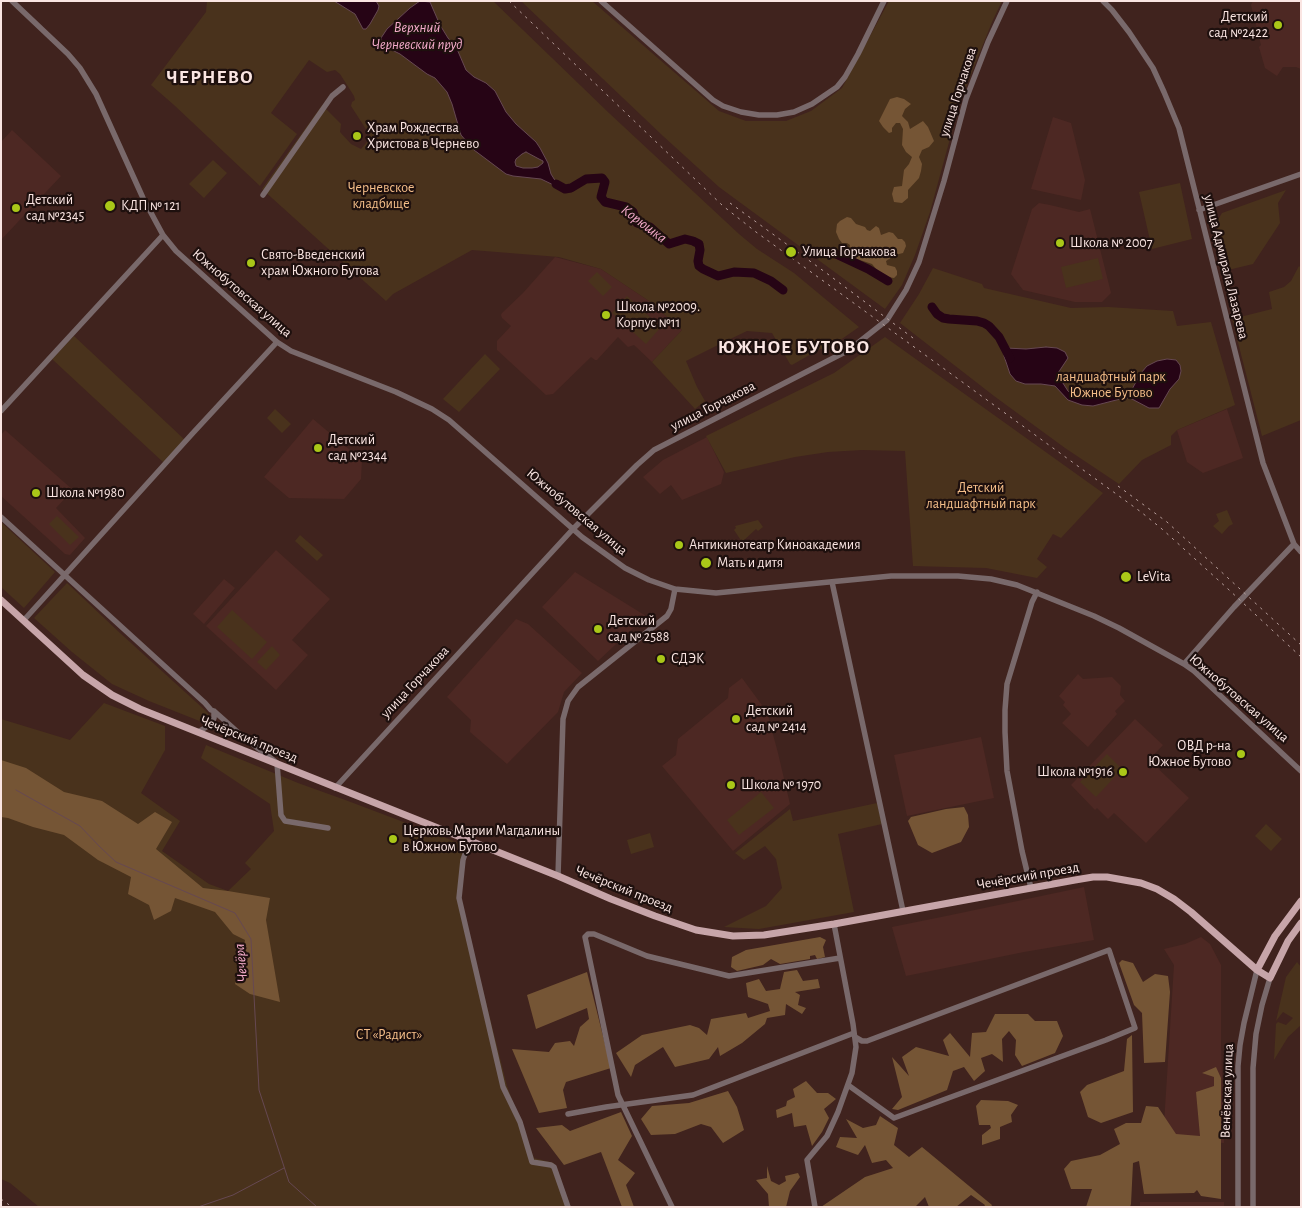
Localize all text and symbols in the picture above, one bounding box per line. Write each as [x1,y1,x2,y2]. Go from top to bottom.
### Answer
place label: Детский сад №2422 [1209,9,1268,41]
water label: Верхний Черневский пруд [372,18,462,53]
marker: Детский сад №2422 [1272,19,1284,31]
street label: улица Горчакова [936,45,980,139]
district label: ЧЕРНЕВО [165,66,255,88]
place label: Храм Рождества Христова в Чернево [367,120,479,152]
marker: Храм Рождества Христова в Чернево [351,130,363,142]
park label: Черневское кладбище [348,180,414,212]
place label: Детский сад №2345 [26,192,84,224]
street label: улица Адмирала Лазарева [1200,193,1252,341]
place label: КДП № 121 [121,198,180,214]
marker: КДП № 121 [103,199,117,213]
water label: Корюшка [618,201,670,247]
marker: Детский сад №2345 [10,202,22,214]
place label: Школа № 2007 [1070,235,1153,251]
marker: Школа № 2007 [1054,237,1066,249]
place label: Улица Горчакова [802,244,896,260]
street label: Южнобутовская улица [189,245,295,341]
marker: Улица Горчакова [784,245,798,259]
place label: Свято-Введенский храм Южного Бутова [261,247,379,280]
marker: Свято-Введенский храм Южного Бутова [245,257,257,269]
place label: Школа №2009. Корпус №11 [616,299,700,332]
marker: Школа №2009. Корпус №11 [600,309,612,321]
district label: ЮЖНОЕ БУТОВО [716,336,872,358]
park label: ландшафтный парк Южное Бутово [1056,369,1166,402]
street label: улица Горчакова [668,377,758,435]
place label: Детский сад №2344 [328,432,387,464]
marker: Детский сад №2344 [312,442,324,454]
street label: Южнобутовская улица [523,465,631,559]
park label: Детский ландшафтный парк [926,480,1036,512]
place label: Школа №1980 [46,485,125,501]
marker: Школа №1980 [30,487,42,499]
place label: Антикинотеатр Киноакадемия [689,537,861,553]
marker: Антикинотеатр Киноакадемия [673,539,685,551]
place label: Мать и дитя [717,555,783,571]
marker: Мать и дитя [699,556,713,570]
place label: LeVita [1137,569,1171,585]
marker: LeVita [1119,570,1133,584]
place label: Детский сад № 2588 [608,613,669,646]
marker: Детский сад № 2588 [592,623,604,635]
street label: улица Горчакова [377,642,453,722]
street label: Южнобутовская улица [1186,650,1292,746]
place label: СДЭК [671,651,704,667]
marker: СДЭК [655,653,667,665]
place label: Детский сад № 2414 [746,703,806,736]
street label: Чечёрский проезд [198,712,300,766]
marker: Детский сад № 2414 [730,713,742,725]
place label: ОВД р-на Южное Бутово [1148,738,1231,770]
marker: ОВД р-на Южное Бутово [1235,748,1247,760]
place label: Школа №1916 [1037,764,1113,780]
marker: Школа №1916 [1117,766,1129,778]
place label: Школа № 1970 [741,777,821,793]
marker: Школа № 1970 [725,779,737,791]
place label: Церковь Марии Магдалины в Южном Бутово [403,823,560,856]
marker: Церковь Марии Магдалины в Южном Бутово [387,833,399,845]
street label: Чечёрский проезд [976,859,1080,893]
street label: Чечёрский проезд [573,862,675,916]
water label: Чечёра [230,943,252,983]
park label: СТ «Радист» [356,1027,422,1043]
street label: Венёвская улица [1217,1043,1237,1139]

